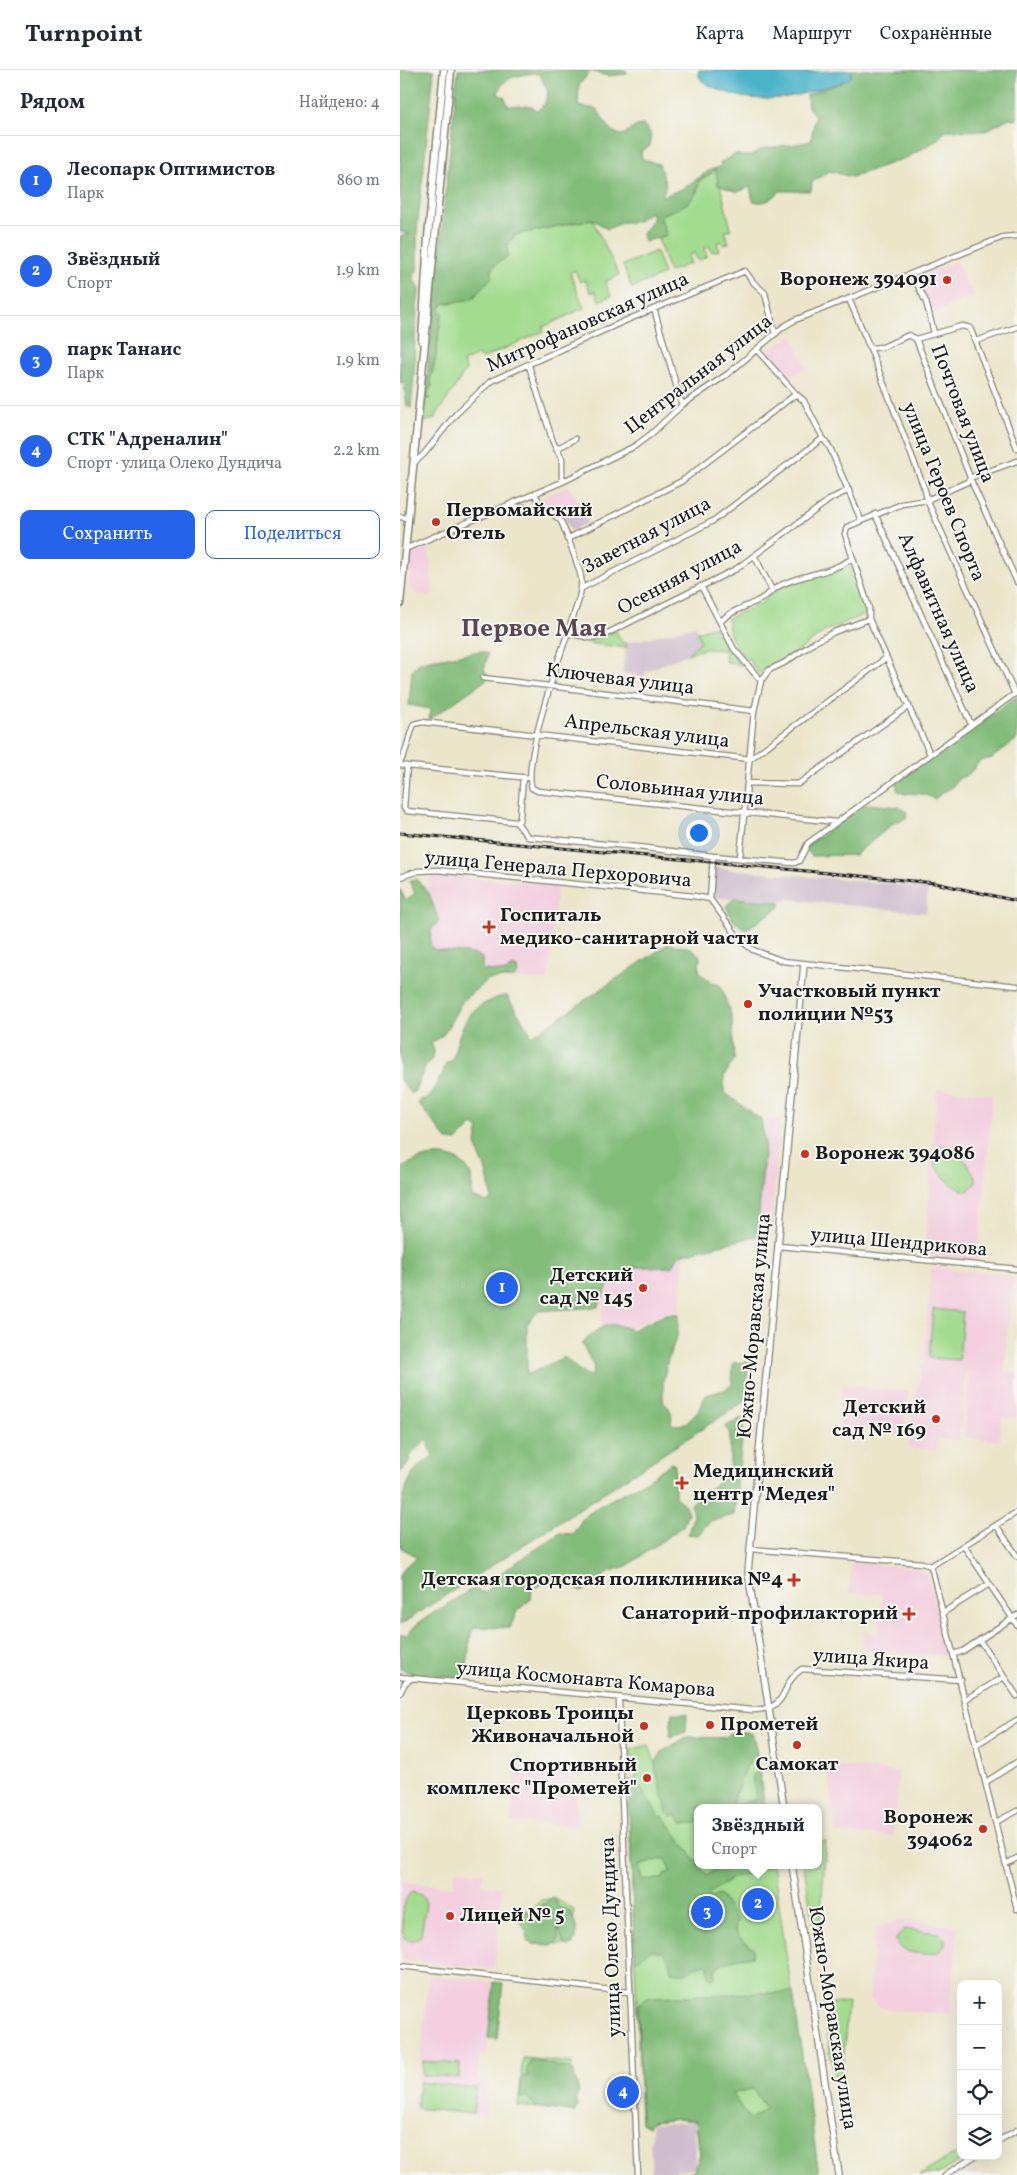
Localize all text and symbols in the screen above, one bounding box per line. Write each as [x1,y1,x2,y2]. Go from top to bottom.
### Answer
text: Turnpoint [25,18,143,52]
text: Карта [695,22,744,47]
text: Маршрут [772,22,852,47]
text: Сохранённые [880,22,992,47]
text: Рядом [20,88,85,117]
text: Найдено: 4 [299,92,380,114]
text: Лесопарк Оптимистов [67,157,276,183]
text: 1 [33,170,39,192]
text: 860 m [337,170,380,192]
text: Парк [67,183,104,205]
text: Звёздный [67,247,160,273]
text: 2 [32,260,40,282]
text: 1.9 km [336,260,380,282]
street label: Митрофановская улица [482,266,694,380]
place label: Воронеж 394091 [780,266,937,294]
text: Спорт [67,273,112,295]
marker: Воронеж 394091 [941,274,953,286]
street label: Центральная улица [619,308,779,442]
text: парк Танаис [67,337,181,363]
street label: Почтовая улица [923,341,1001,487]
text: 3 [32,350,40,372]
text: 1.9 km [336,350,380,372]
text: Парк [67,363,104,385]
street label: улица Героев Спорта [894,398,992,586]
text: СТК "Адреналин" [67,427,228,453]
text: 4 [31,440,41,462]
text: 2.2 km [333,440,380,462]
text: Спорт · улица Олеко Дундича [67,453,282,475]
street label: Заветная улица [577,490,717,582]
place label: Первомайский Отель [446,497,593,548]
button: Сохранить [20,510,195,559]
button: Поделиться [205,510,380,559]
marker: Первомайский Отель [430,516,442,528]
street label: Алфавитная улица [890,528,986,698]
street label: Осенняя улица [613,533,747,623]
district label: Первое Мая [461,612,607,647]
street label: Ключевая улица [544,657,696,703]
street label: Апрельская улица [563,708,731,756]
street label: Соловьиная улица [595,768,765,814]
your location [686,820,712,846]
street label: улица Генерала Перхоровича [423,844,693,896]
place label: Госпиталь медико-санитарной части [500,902,759,953]
marker: Госпиталь медико-санитарной части [482,920,496,934]
place label: Участковый пункт полиции №53 [758,978,941,1029]
marker: Участковый пункт полиции №53 [742,998,754,1010]
place label: Воронеж 394086 [815,1140,975,1168]
marker: Воронеж 394086 [799,1148,811,1160]
street label: Южно-Моравская улица [731,1212,779,1440]
street label: улица Шендрикова [809,1221,989,1265]
place label: Детский сад № 145 [540,1262,633,1313]
pin: 1 [486,1269,518,1307]
marker: Детский сад № 145 [637,1282,649,1294]
place label: Детский сад № 169 [832,1394,926,1445]
marker: Детский сад № 169 [930,1413,942,1425]
place label: Медицинский центр "Медея" [693,1458,835,1509]
marker: Медицинский центр "Медея" [675,1476,689,1490]
place label: Детская городская поликлиника №4 [421,1566,783,1594]
marker: Детская городская поликлиника №4 [787,1573,801,1587]
place label: Cанаторий-профилакторий [622,1600,898,1628]
marker: Cанаторий-профилакторий [902,1607,916,1621]
street label: улица Якира [812,1642,930,1678]
street label: улица Космонавта Комарова [455,1655,717,1705]
place label: Церковь Троицы Живоначальной [466,1700,634,1751]
place label: Прометей [720,1711,819,1739]
marker: Прометей [704,1719,716,1731]
marker: Церковь Троицы Живоначальной [638,1720,650,1732]
marker: Самокат [791,1739,803,1751]
place label: Самокат [755,1751,839,1779]
place label: Спортивный комплекс "Прометей" [426,1752,637,1803]
marker: Спортивный комплекс "Прометей" [641,1772,653,1784]
popup [694,1804,822,1869]
place label: Воронеж 394062 [884,1804,973,1855]
text: Звёздный [711,1813,805,1839]
marker: Воронеж 394062 [977,1823,989,1835]
street label: улица Олеко Дундича [595,1836,629,2038]
text: Спорт [711,1839,757,1861]
pin: 2 [742,1885,774,1923]
pin: 3 [691,1893,723,1931]
place label: Лицей № 5 [460,1902,565,1930]
street label: Южно-Моравская улица [800,1904,864,2132]
marker: Лицей № 5 [444,1910,456,1922]
map controls [957,1980,1002,2160]
button: + [957,1980,1002,2025]
button: − [957,2025,1002,2070]
button: locate [957,2070,1002,2115]
pin: 4 [607,2073,639,2111]
button: layers [957,2115,1002,2160]

